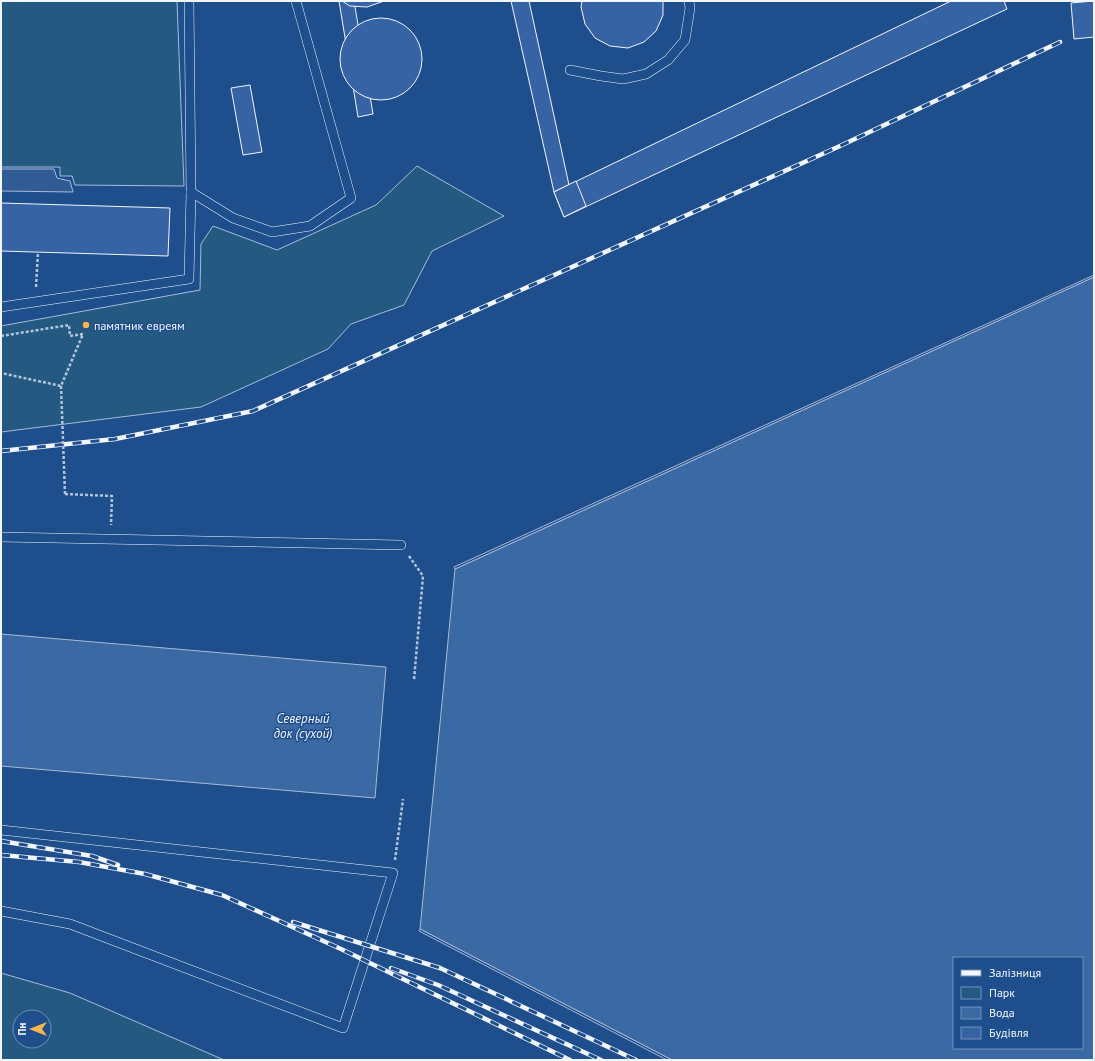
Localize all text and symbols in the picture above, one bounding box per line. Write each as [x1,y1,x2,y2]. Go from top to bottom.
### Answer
place label: памятник евреям [94,318,185,333]
marker: памятник евреям [81,320,91,330]
water label: Северный док (сухой) [273,710,333,742]
legend [953,957,1083,1049]
text: Залізниця [989,965,1041,980]
text: Парк [989,985,1015,1000]
text: Вода [989,1005,1015,1020]
north arrow [12,1009,52,1049]
text: Пн [15,1022,29,1035]
text: Будівля [989,1025,1028,1040]

